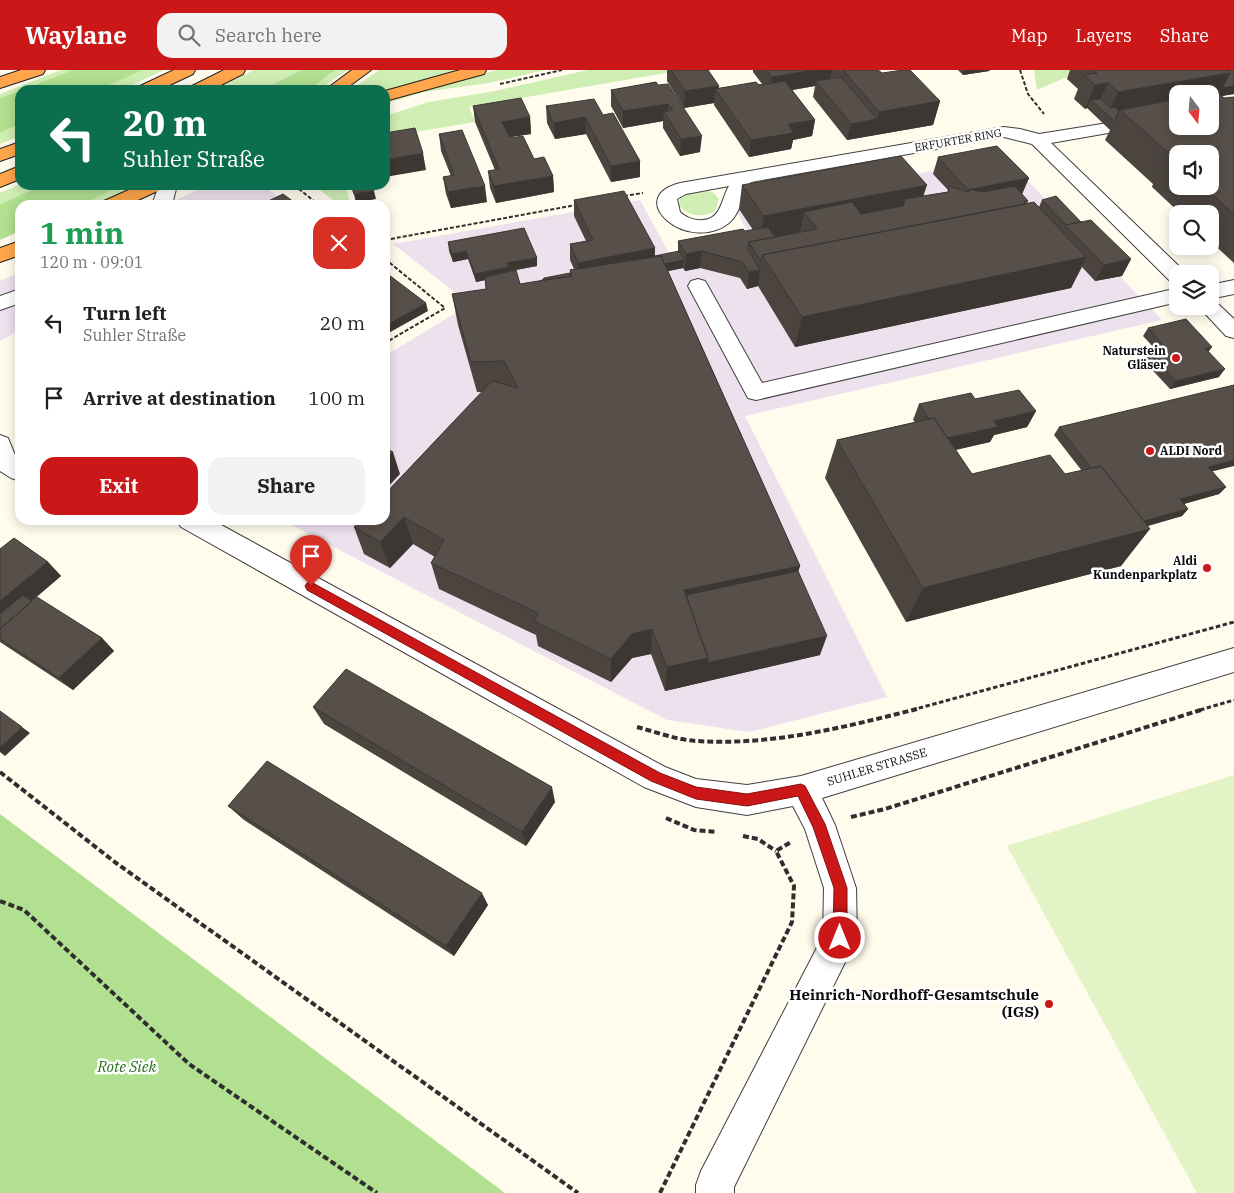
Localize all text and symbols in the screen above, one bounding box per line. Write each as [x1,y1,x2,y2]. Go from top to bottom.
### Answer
search box [157,13,507,58]
text: Waylane [25,19,127,51]
icon: search [175,21,203,49]
text: Search here [215,23,322,47]
text: Map [1011,24,1048,47]
text: Layers [1076,24,1132,47]
text: Share [1160,24,1209,47]
north arrow [1169,85,1219,135]
map controls [1169,85,1219,315]
text: 20 m [123,100,207,146]
icon: left [40,105,105,170]
street label: ERFURTER RING [913,125,1003,155]
text: Suhler Straße [123,144,265,173]
button: sound [1169,145,1219,195]
button: search [1169,205,1219,255]
text: 1 min [40,213,124,252]
button: close [313,217,365,269]
text: 120 m · 09:01 [40,252,143,272]
button: layers [1169,265,1219,315]
text: Turn left [83,301,166,325]
icon: left [40,309,68,337]
text: 20 m [320,311,365,335]
text: Suhler Straße [83,325,186,345]
place label: Naturstein Gläser [1102,343,1166,372]
marker: Naturstein Gläser [1170,352,1182,364]
icon: arrive [40,384,68,412]
text: Arrive at destination [83,386,276,410]
text: 100 m [308,386,365,410]
place label: ALDI Nord [1160,443,1222,458]
marker: ALDI Nord [1144,445,1156,457]
button: Exit [40,457,198,515]
button: Share [208,457,365,515]
pin [290,535,332,586]
icon: arrive [297,542,325,570]
place label: Aldi Kundenparkplatz [1093,553,1197,582]
marker: Aldi Kundenparkplatz [1201,562,1213,574]
street label: SUHLER STRASSE [825,744,929,789]
position arrow [813,911,865,963]
place label: Heinrich-Nordhoff-Gesamtschule (IGS) [789,985,1039,1021]
marker: Heinrich-Nordhoff-Gesamtschule (IGS) [1043,998,1055,1010]
park label: Rote Siek [96,1057,157,1076]

